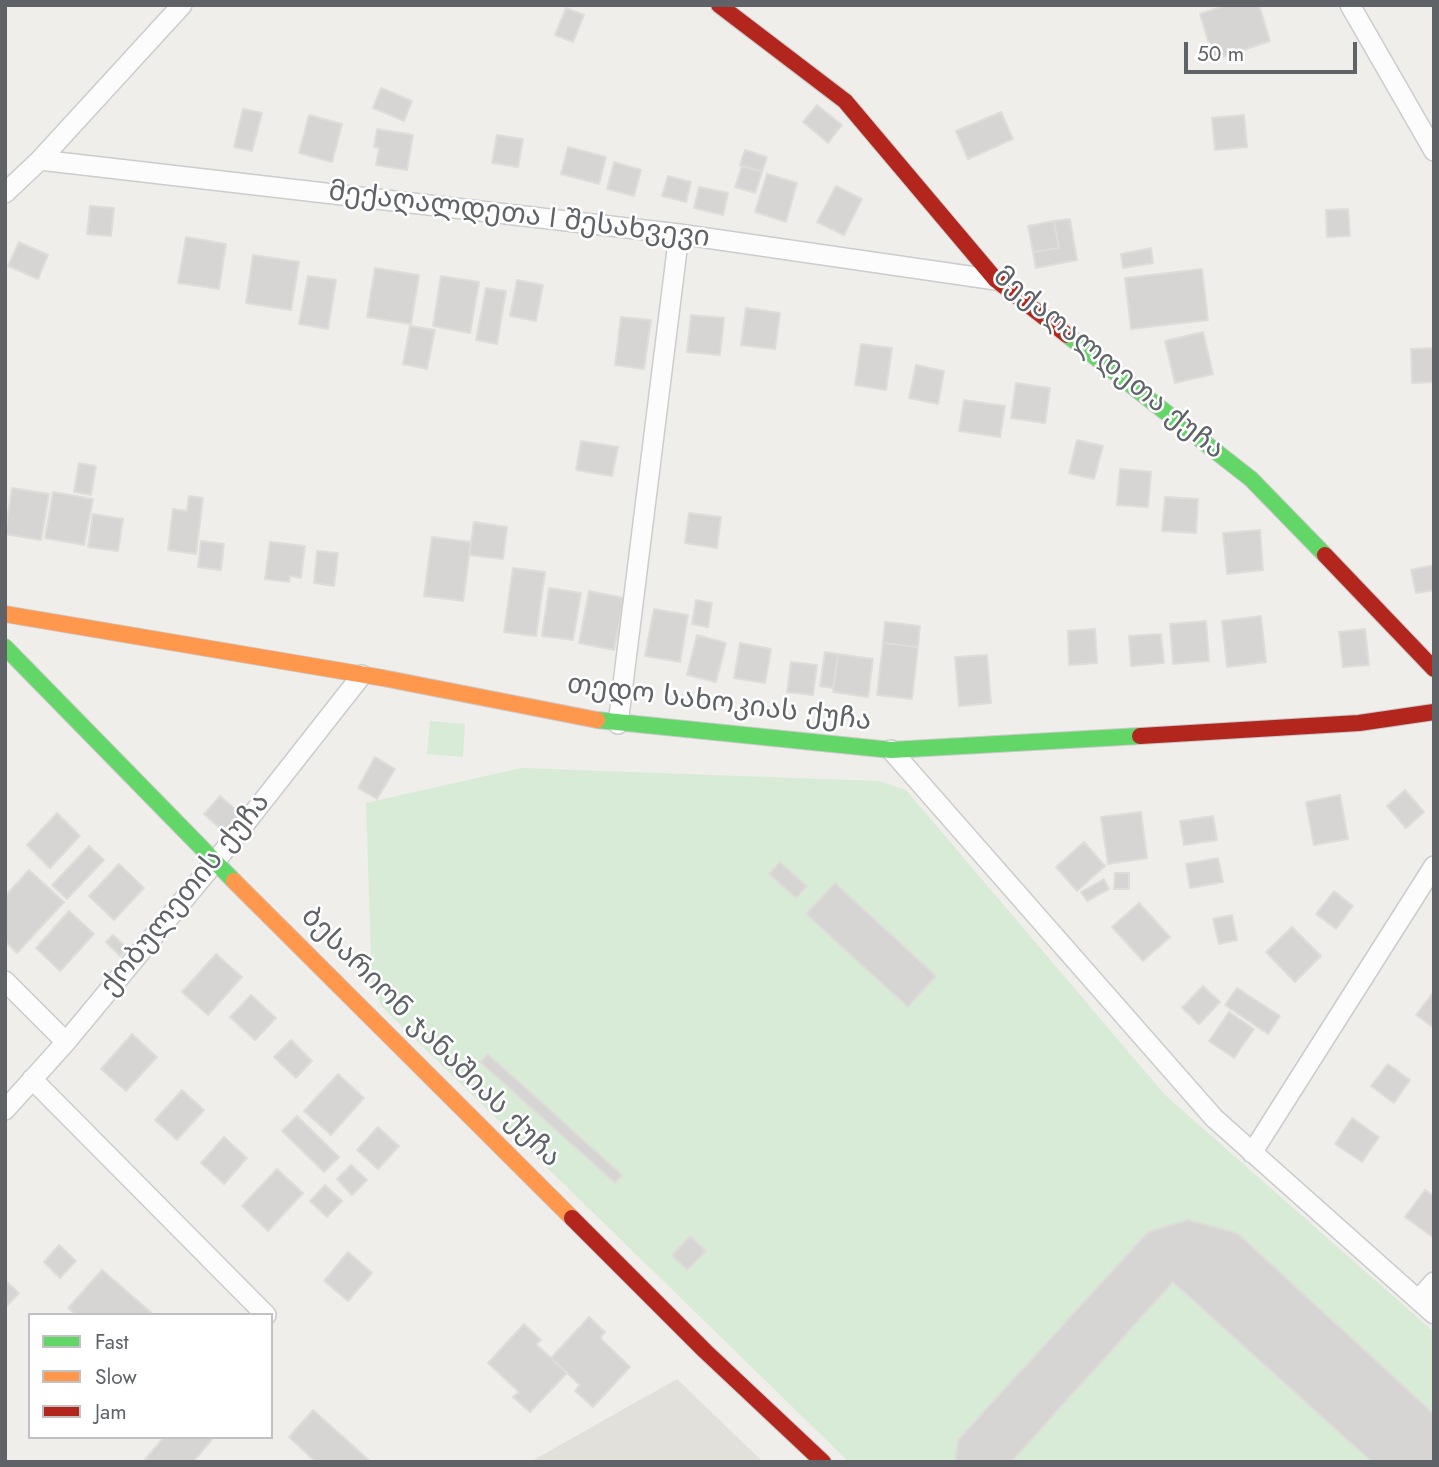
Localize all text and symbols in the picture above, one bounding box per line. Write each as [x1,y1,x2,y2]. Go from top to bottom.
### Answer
scale bar [1187,28,1360,72]
text: 50 m [1197,39,1244,69]
street label: მექაღალდეთა I შესახვევი [326,176,712,256]
street label: მექაღალდეთა ქუჩა [986,260,1230,468]
street label: თედო სახოკიას ქუჩა [565,669,873,739]
street label: ქობულეთის ქუჩა [94,787,278,1003]
street label: ბესარიონ ჯანაშიას ქუჩა [293,901,567,1175]
legend [28,1313,273,1439]
text: Fast [95,1327,128,1357]
text: Slow [95,1362,137,1392]
text: Jam [95,1397,127,1427]

